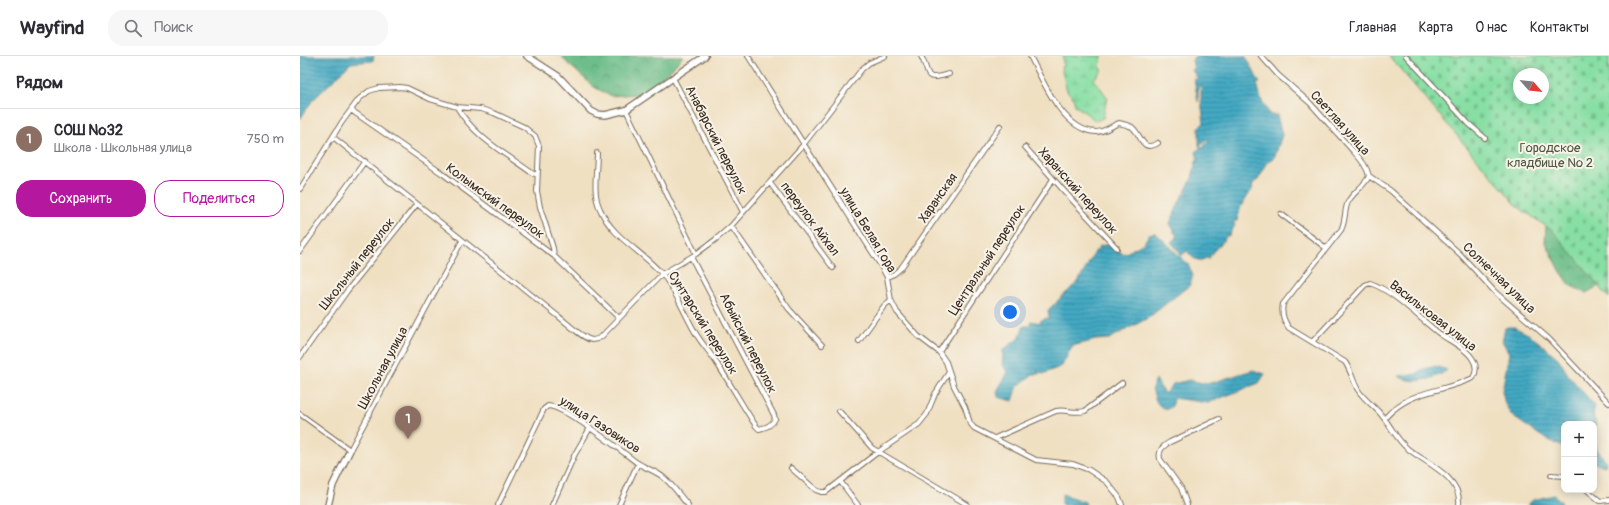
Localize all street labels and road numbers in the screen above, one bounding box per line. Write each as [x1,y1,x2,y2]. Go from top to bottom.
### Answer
street label: Анабарский переулок [682,83,751,197]
street label: Светлая улица [1307,87,1373,159]
street label: Харанский переулок [1035,144,1121,238]
street label: Колымский переулок [443,160,548,242]
street label: Харанская [915,170,961,226]
street label: переулок Айхал [777,179,843,259]
street label: улица Белая Гора [836,184,900,276]
street label: Центральный переулок [945,201,1029,319]
street label: Школьный переулок [316,214,398,313]
street label: Солнечная улица [1459,239,1539,317]
street label: Сунтарский переулок [665,268,741,378]
street label: Васильковая улица [1386,277,1480,355]
street label: Абыйский переулок [716,290,780,396]
street label: Школьная улица [355,324,411,412]
street label: улица Газовиков [556,392,643,457]

